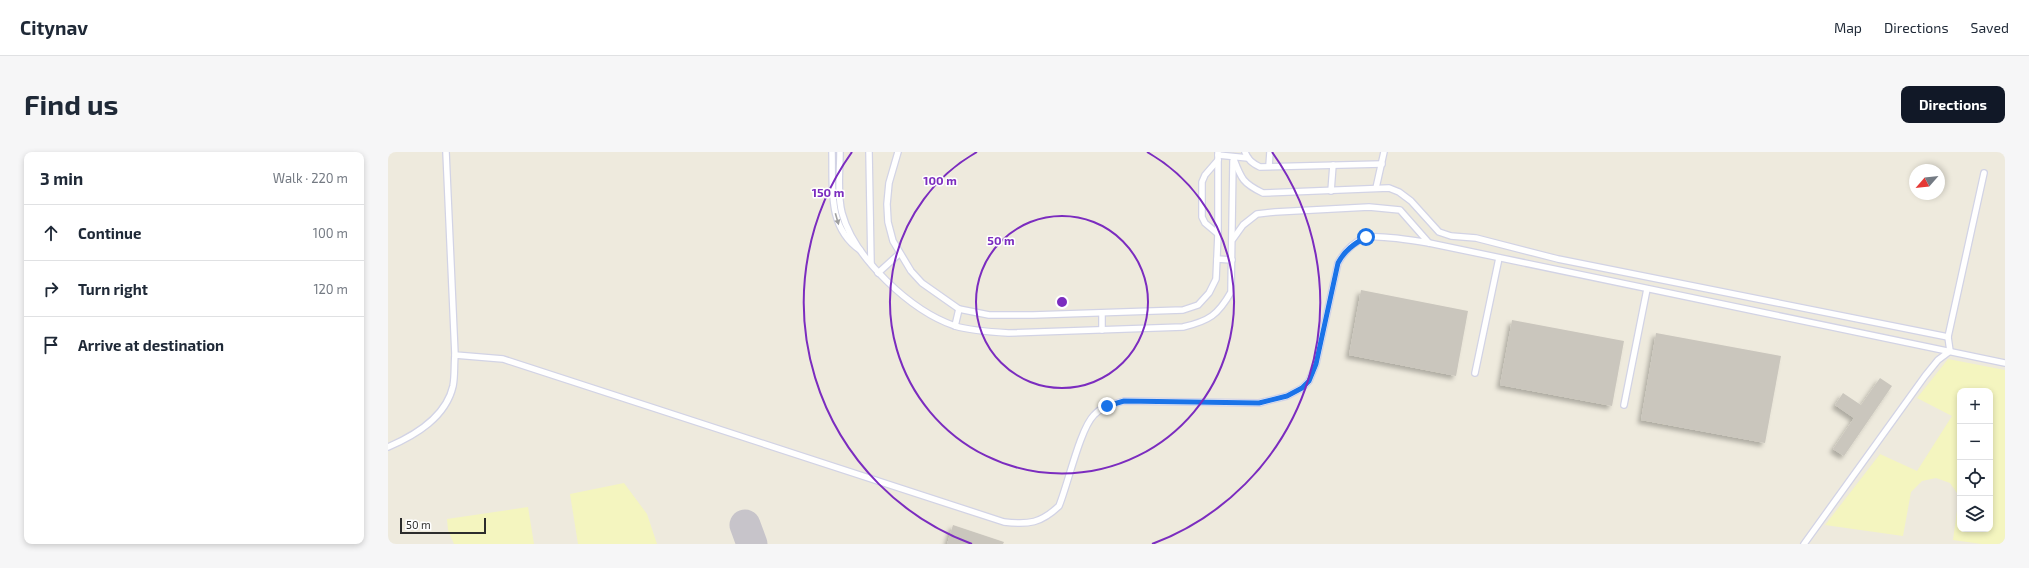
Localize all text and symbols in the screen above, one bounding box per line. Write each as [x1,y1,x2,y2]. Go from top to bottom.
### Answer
text: Citynav [20,16,88,39]
text: Map [1834,19,1862,36]
text: Directions [1884,19,1949,36]
text: Saved [1971,19,2009,36]
button: Directions [1901,86,2005,123]
text: Find us [24,87,118,121]
north arrow [1909,164,1945,200]
text: 3 min [40,168,83,188]
text: Walk · 220 m [273,170,348,186]
text: 100 m [923,173,957,187]
text: 150 m [812,185,844,199]
one-way arrow [834,213,840,225]
icon: ahead [40,222,62,244]
text: Continue [78,224,141,242]
text: 100 m [313,225,348,241]
route start [1357,228,1375,246]
text: 50 m [987,233,1015,247]
icon: right [40,278,62,300]
text: Turn right [78,280,148,298]
text: 120 m [313,281,348,297]
centre of rings [1055,295,1069,309]
icon: arrive [40,334,62,356]
text: Arrive at destination [78,336,224,354]
map controls [1957,388,1993,532]
button: + [1957,388,1993,424]
route end [1098,397,1116,415]
button: − [1957,424,1993,460]
button: locate [1957,460,1993,496]
button: layers [1957,496,1993,532]
scale bar [400,516,486,535]
text: 50 m [406,518,431,531]

